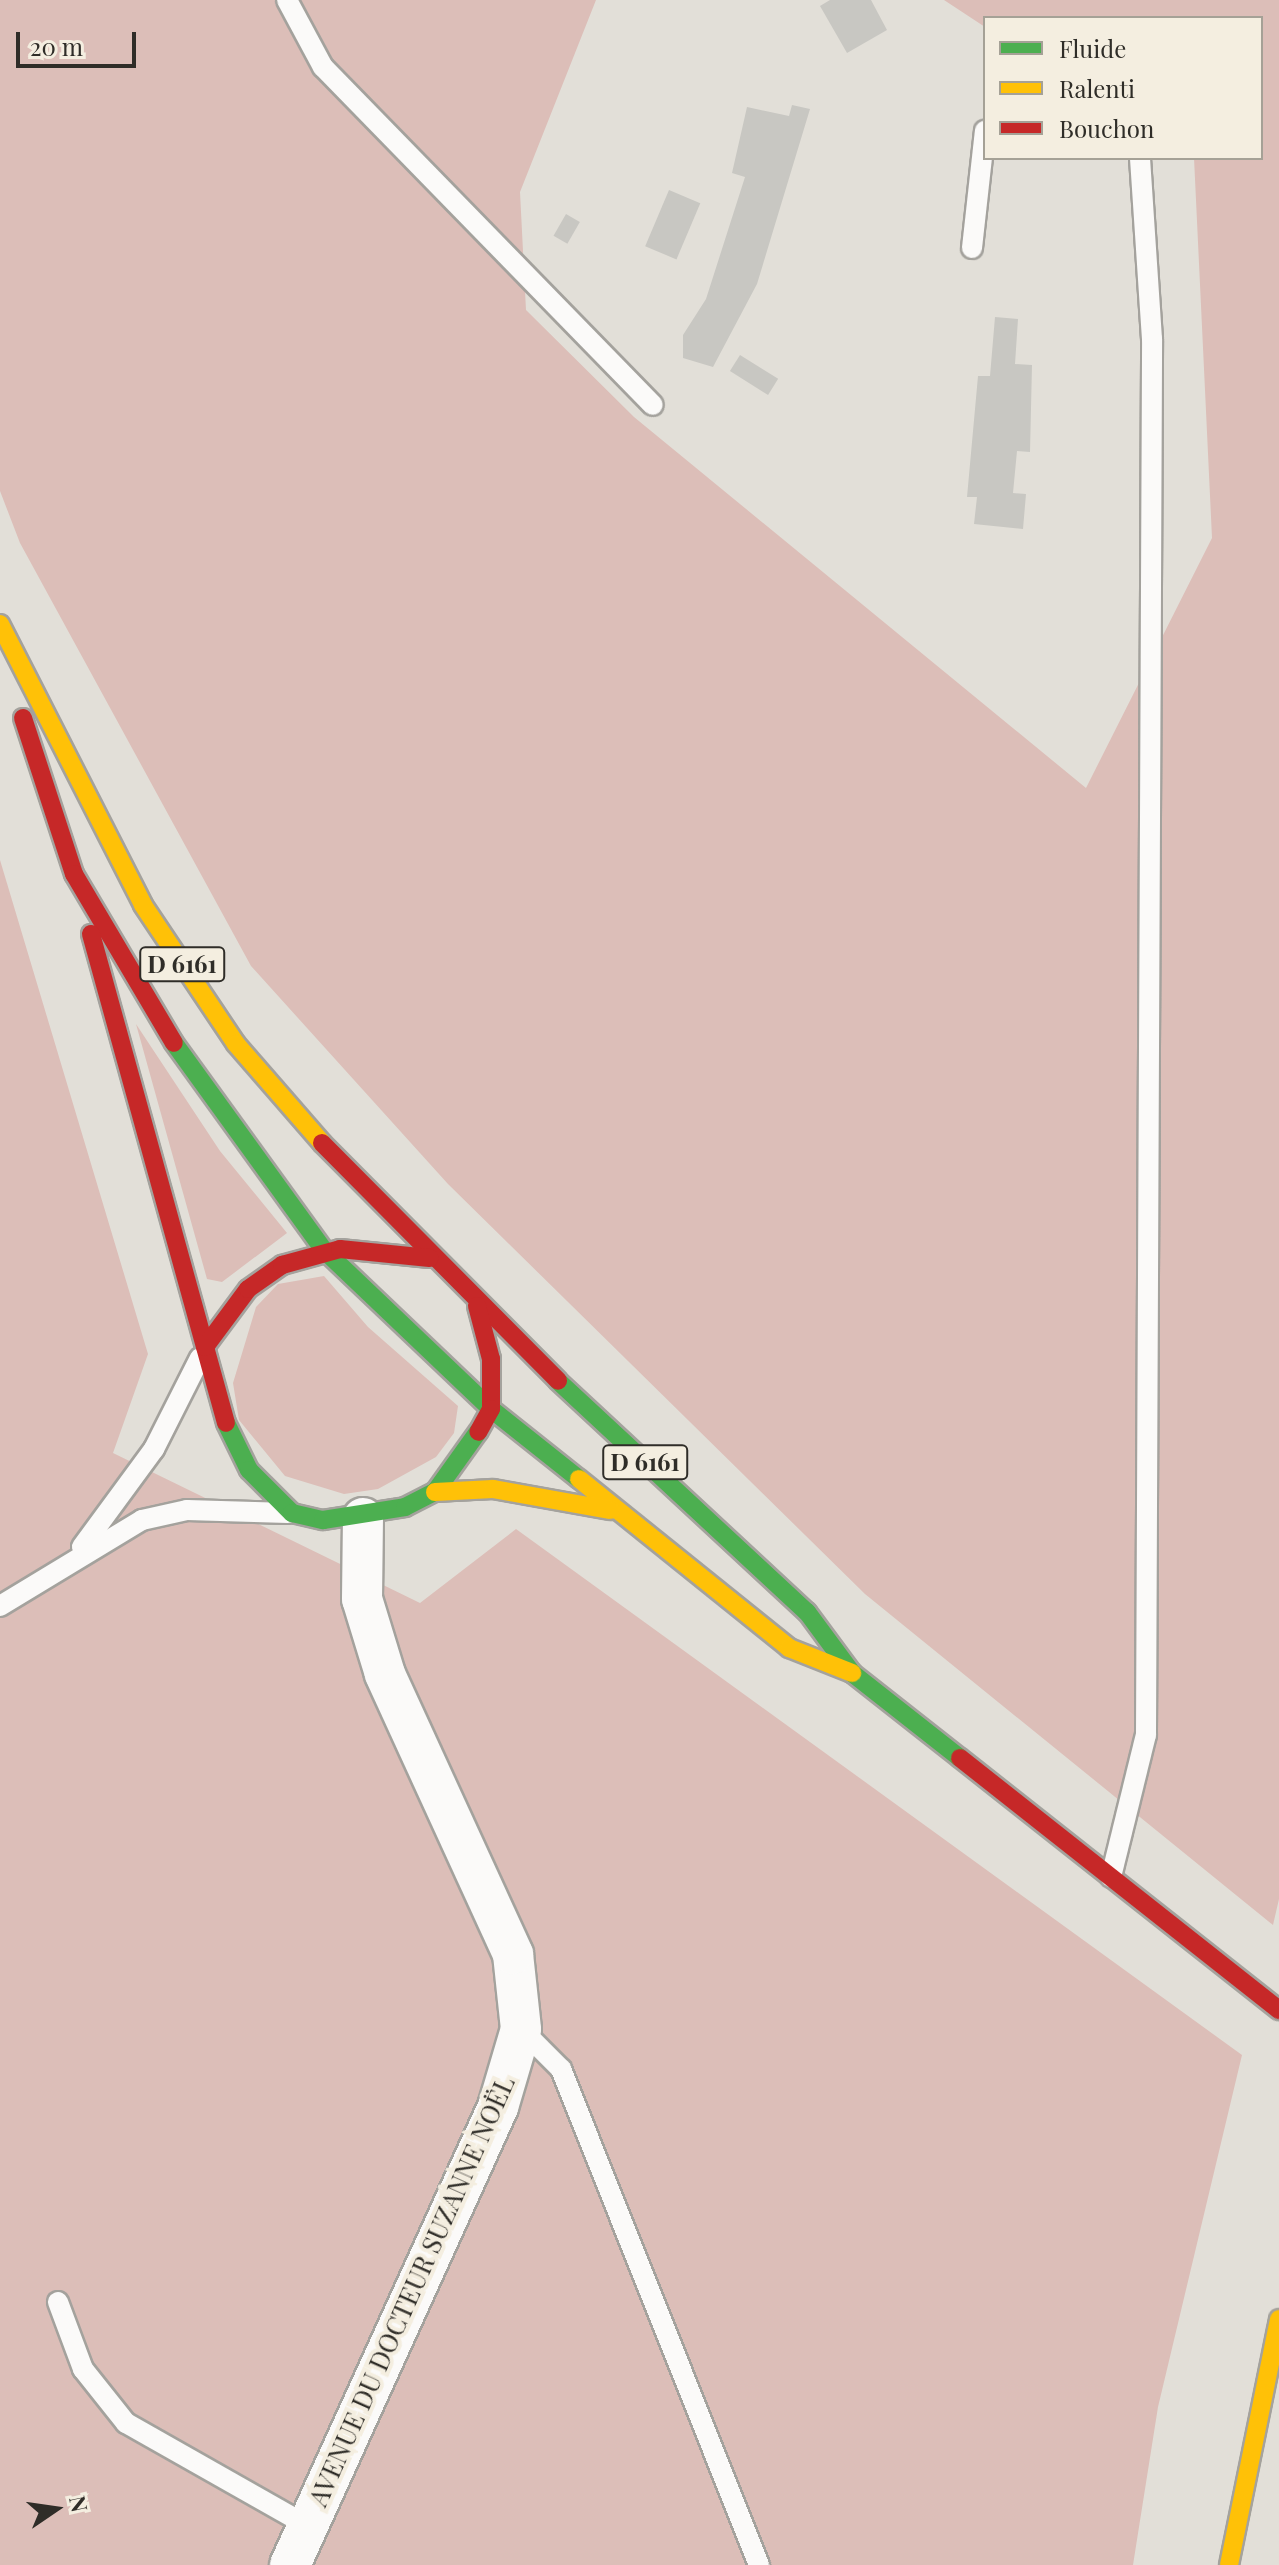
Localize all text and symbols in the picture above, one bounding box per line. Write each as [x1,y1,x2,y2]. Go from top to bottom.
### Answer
scale bar [20,16,140,66]
legend [983,16,1263,160]
text: 20 m [30,30,83,62]
text: Fluide [1059,32,1126,64]
text: Ralenti [1059,72,1135,104]
text: Bouchon [1059,112,1154,144]
road number: D 6161 [138,944,226,984]
road number: D 6161 [601,1442,689,1482]
street label: AVENUE DU DOCTEUR SUZANNE NOËL [302,2071,520,2511]
north arrow [16,2469,96,2549]
text: N [63,2492,96,2515]

